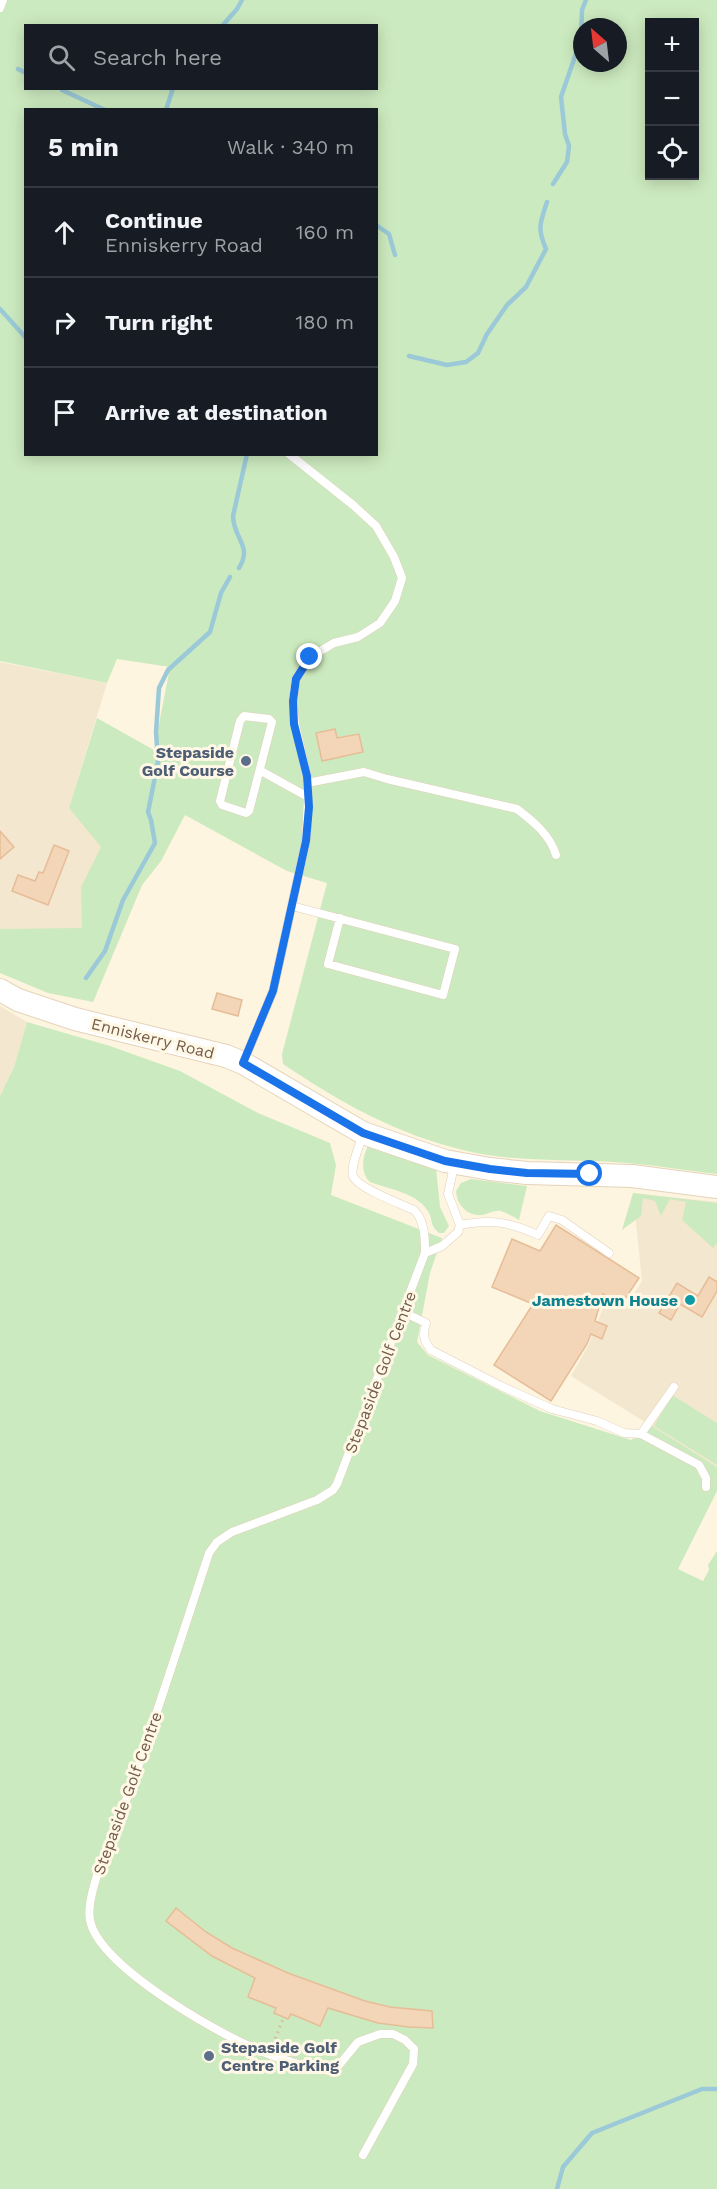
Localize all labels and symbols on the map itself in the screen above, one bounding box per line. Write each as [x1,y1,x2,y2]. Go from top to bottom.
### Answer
north arrow [573,18,627,72]
route end [296,643,322,669]
place label: Stepaside Golf Course [142,743,234,780]
marker: Stepaside Golf Course [239,754,253,768]
street label: Enniskerry Road [89,1014,216,1063]
route start [576,1160,602,1186]
street label: Stepaside Golf Centre [341,1288,420,1456]
place label: Jamestown House [532,1291,678,1310]
marker: Jamestown House [683,1293,697,1307]
street label: Stepaside Golf Centre [89,1709,166,1877]
place label: Stepaside Golf Centre Parking [221,2038,339,2075]
marker: Stepaside Golf Centre Parking [202,2049,216,2063]

